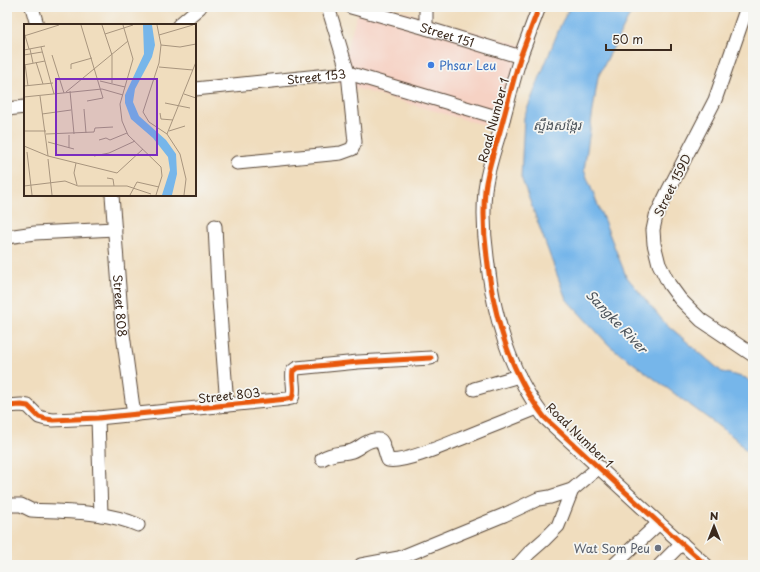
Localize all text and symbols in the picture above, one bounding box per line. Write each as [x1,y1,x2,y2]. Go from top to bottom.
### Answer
street label: Street 151 [418,18,477,51]
inset map [24,24,196,196]
scale bar [606,26,671,52]
text: 50 m [612,30,643,48]
place label: Phsar Leu [439,56,496,74]
marker: Phsar Leu [426,60,436,70]
street label: Street 153 [286,64,347,88]
street label: Road Number 1 [473,76,513,164]
water label: ស្ទឹងសង្កែរ [533,115,583,134]
street label: Street 159D [649,151,695,219]
street label: Street 808 [109,274,132,338]
water label: Sangke River [582,285,654,358]
street label: Street 803 [197,383,261,407]
street label: Road Number 1 [542,398,618,472]
north arrow [694,506,734,546]
text: N [710,507,719,524]
place label: Wat Som Peu [574,539,650,557]
marker: Wat Som Peu [653,543,663,553]

